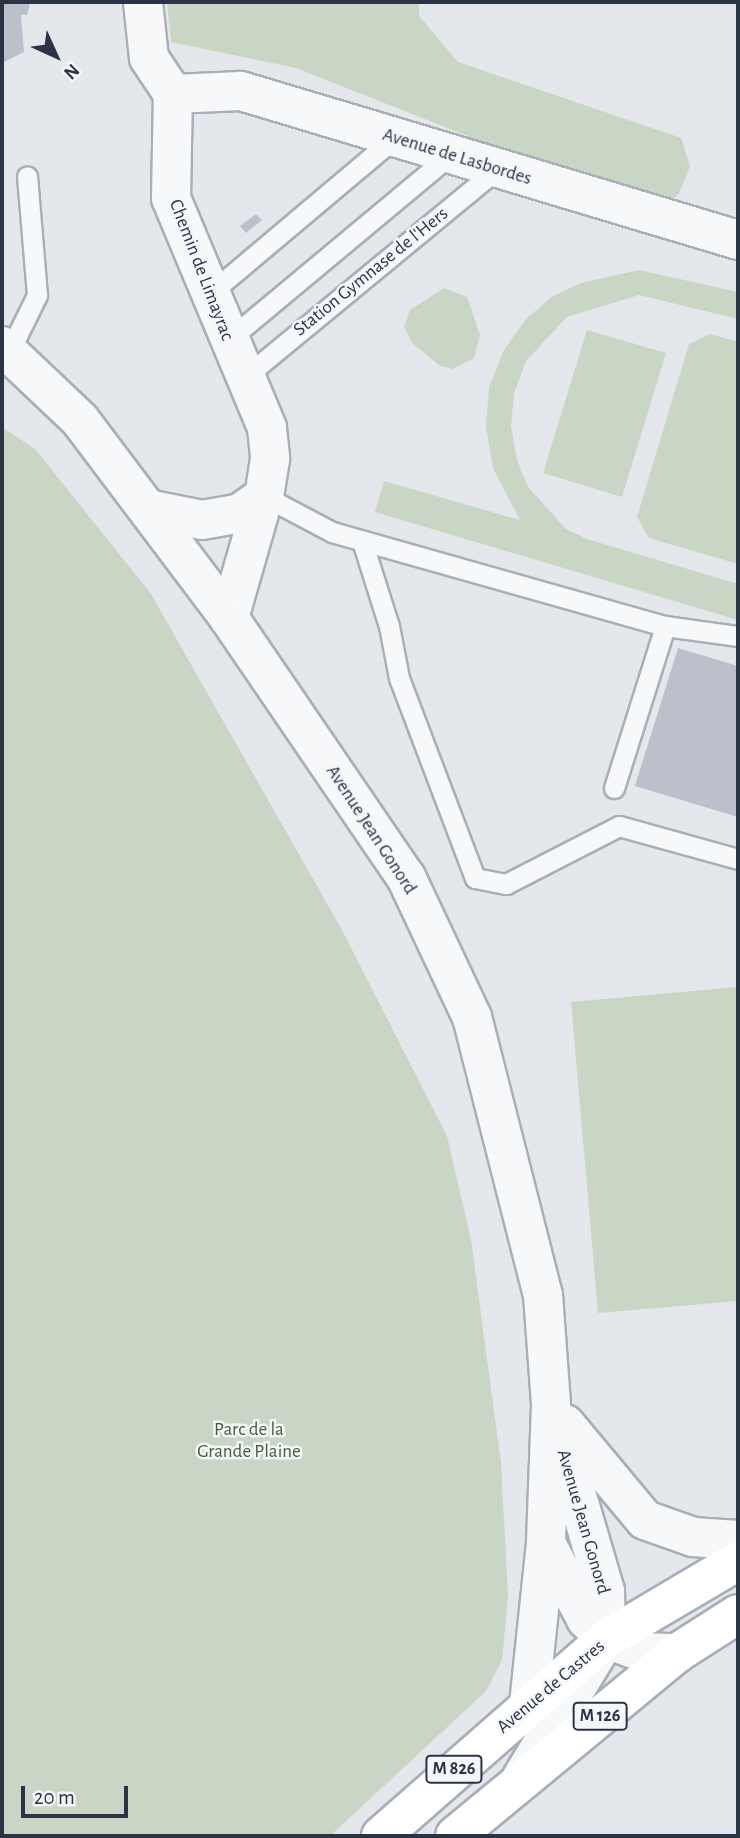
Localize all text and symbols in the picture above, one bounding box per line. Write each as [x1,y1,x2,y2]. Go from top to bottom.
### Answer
north arrow [21,21,91,91]
text: N [60,60,83,83]
street label: Avenue de Lasbordes [380,123,534,191]
street label: Chemin de Limayrac [164,196,238,344]
street label: Station Gymnase de l'Hers [289,203,453,341]
street label: Avenue Jean Gonord [321,761,421,899]
park label: Parc de la Grande Plaine [197,1419,301,1463]
street label: Avenue Jean Gonord [551,1447,615,1597]
street label: Avenue de Castres [492,1635,610,1739]
road number: M 126 [572,1702,628,1730]
road number: M 826 [424,1754,484,1784]
scale bar [24,1772,131,1816]
text: 20 m [34,1787,75,1808]

